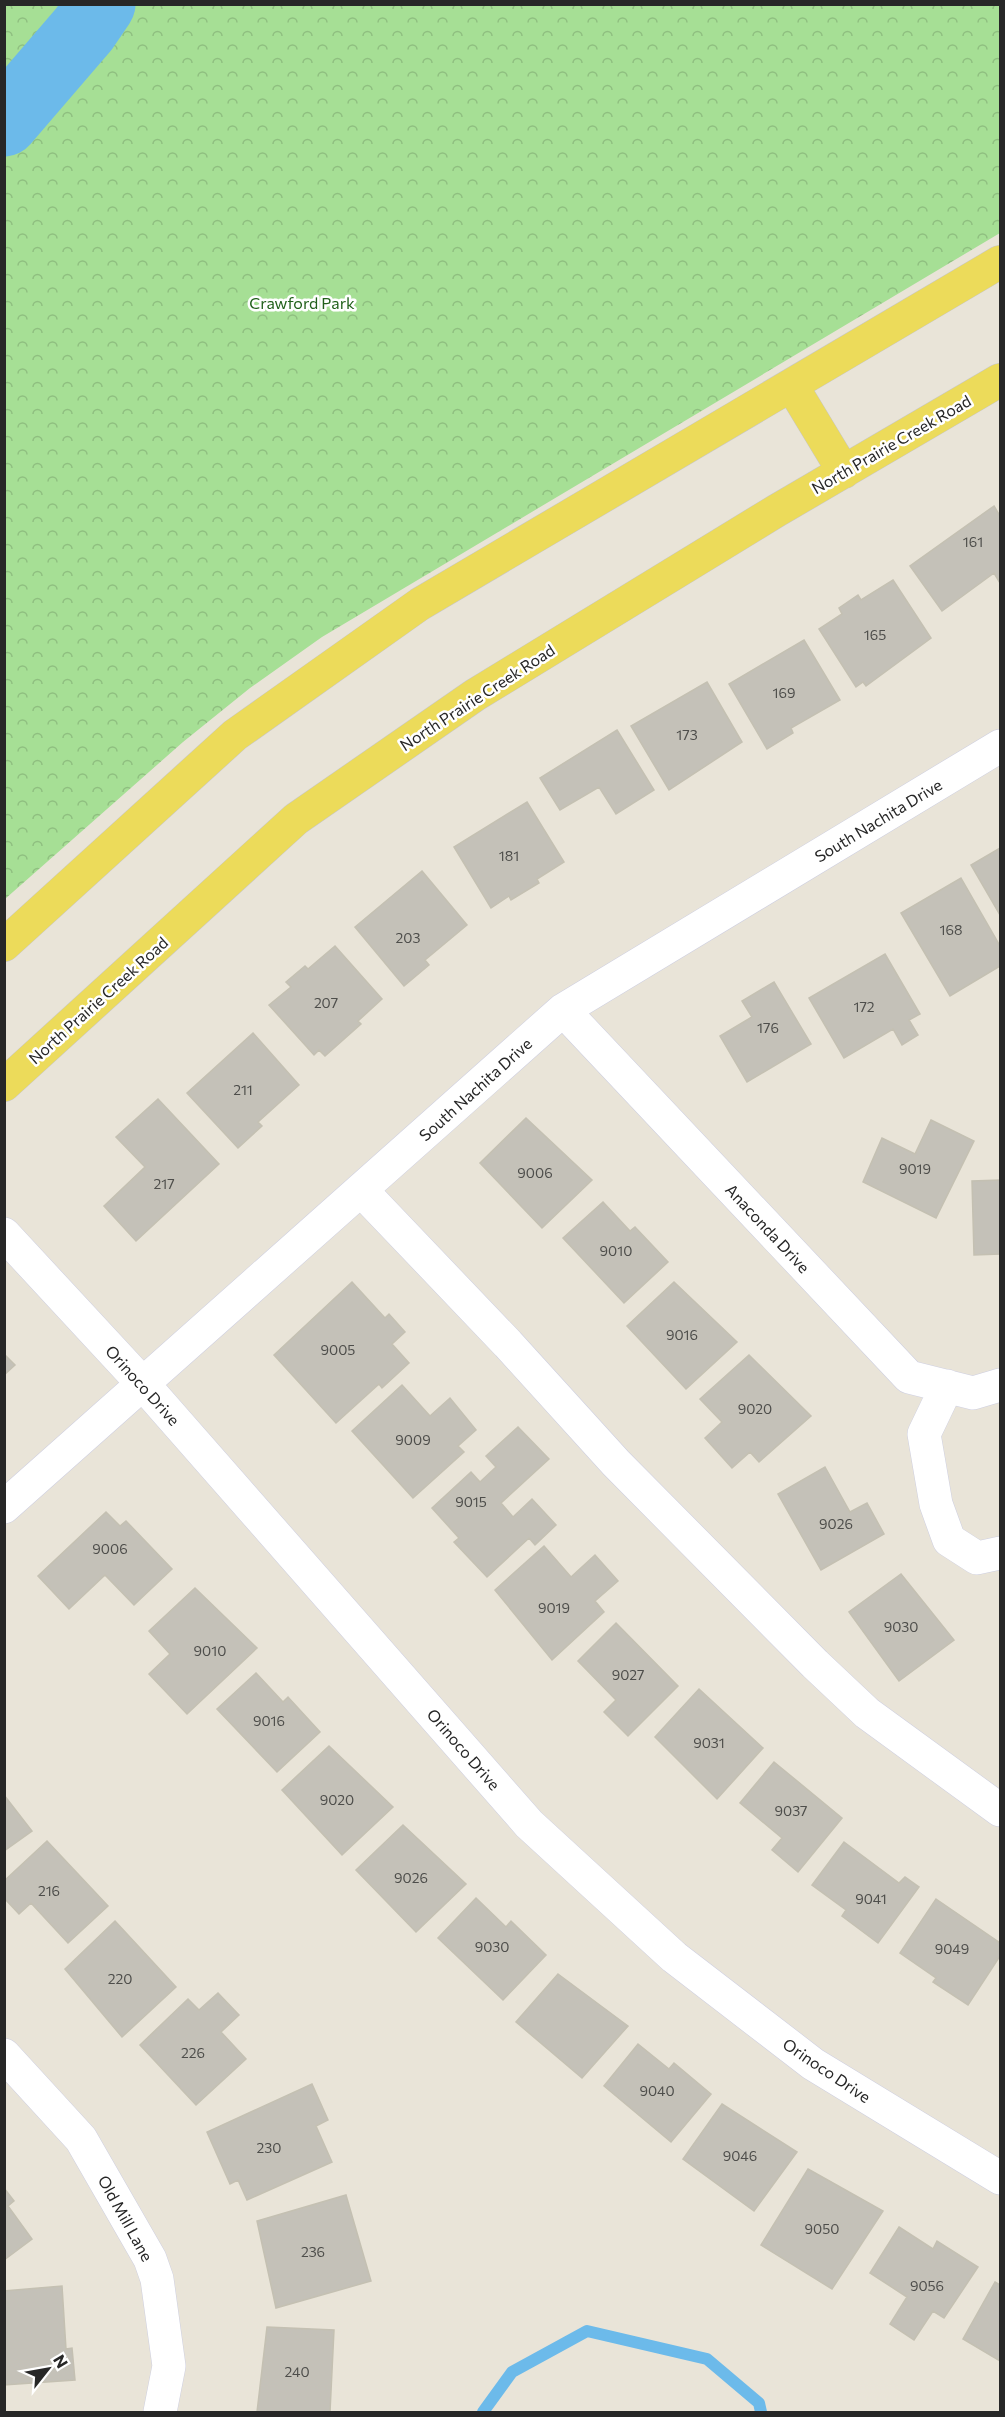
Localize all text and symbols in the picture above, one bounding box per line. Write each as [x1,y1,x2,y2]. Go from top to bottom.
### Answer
park label: Crawford Park [249,293,355,312]
street label: North Prairie Creek Road [808,391,974,497]
house number: 161 [963,533,983,550]
house number: 165 [864,626,886,643]
street label: North Prairie Creek Road [396,640,558,754]
house number: 169 [773,684,795,701]
house number: 173 [676,726,698,743]
street label: South Nachita Drive [811,775,945,865]
house number: 181 [499,847,519,864]
house number: 168 [940,921,962,938]
house number: 203 [396,929,420,946]
street label: North Prairie Creek Road [25,933,171,1067]
house number: 207 [314,994,338,1011]
house number: 172 [853,998,875,1015]
house number: 176 [757,1019,779,1036]
street label: South Nachita Drive [415,1033,535,1145]
house number: 211 [233,1081,253,1098]
house number: 9019 [899,1160,931,1177]
house number: 9006 [517,1164,553,1181]
house number: 217 [153,1175,175,1192]
street label: Anaconda Drive [722,1180,814,1276]
house number: 9010 [600,1242,632,1259]
house number: 9016 [666,1326,698,1343]
street label: Orinoco Drive [102,1341,184,1429]
house number: 9005 [321,1341,355,1358]
house number: 9020 [738,1400,772,1417]
house number: 9009 [395,1431,431,1448]
house number: 9015 [455,1493,487,1510]
house number: 9026 [819,1515,853,1532]
house number: 9006 [92,1540,128,1557]
house number: 9019 [538,1599,570,1616]
house number: 9030 [884,1618,918,1635]
house number: 9010 [194,1642,226,1659]
house number: 9027 [612,1666,644,1683]
street label: Orinoco Drive [424,1704,504,1794]
house number: 9016 [253,1712,285,1729]
house number: 9031 [693,1734,725,1751]
house number: 9020 [320,1791,354,1808]
house number: 9037 [775,1802,807,1819]
house number: 9026 [394,1869,428,1886]
house number: 216 [38,1882,60,1899]
house number: 9041 [855,1890,887,1907]
house number: 9030 [475,1938,509,1955]
house number: 9049 [935,1940,969,1957]
house number: 220 [108,1970,132,1987]
street label: Orinoco Drive [780,2034,874,2106]
house number: 226 [181,2044,205,2061]
house number: 9040 [639,2082,675,2099]
house number: 230 [257,2139,281,2156]
house number: 9046 [723,2147,757,2164]
street label: Old Mill Lane [95,2172,157,2264]
house number: 9050 [805,2220,839,2237]
house number: 236 [301,2243,325,2260]
house number: 9056 [910,2277,944,2294]
north arrow [18,2339,78,2399]
text: N [50,2351,73,2371]
house number: 240 [284,2363,310,2380]

